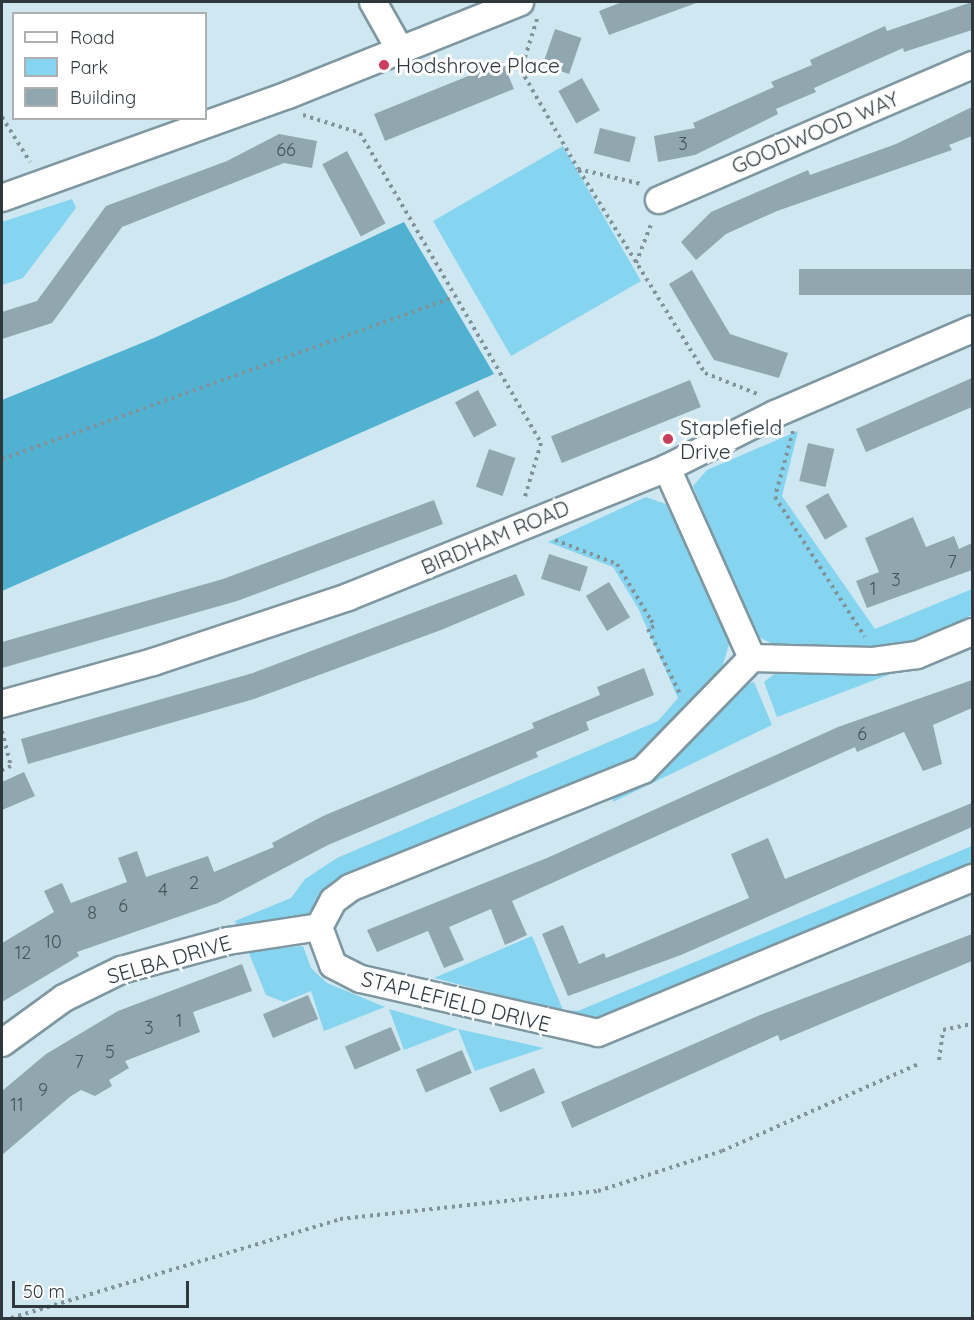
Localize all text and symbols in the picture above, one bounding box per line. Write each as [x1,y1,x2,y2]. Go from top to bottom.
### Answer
legend [12,12,207,120]
text: Road [70,26,115,49]
place label: Hodshrove Place [396,52,560,78]
text: Park [70,56,108,79]
marker: Hodshrove Place [377,58,391,72]
street label: GOODWOOD WAY [728,85,902,179]
text: Building [70,86,136,109]
house number: 3 [678,133,688,155]
house number: 66 [276,139,296,161]
place label: Staplefield Drive [680,414,782,464]
marker: Staplefield Drive [661,432,675,446]
street label: BIRDHAM ROAD [417,494,573,580]
house number: 7 [947,551,957,573]
house number: 3 [891,569,901,591]
house number: 1 [870,578,876,600]
house number: 6 [857,723,867,745]
house number: 2 [189,872,199,894]
house number: 4 [158,879,168,901]
house number: 6 [118,895,128,917]
house number: 8 [87,902,97,924]
street label: SELBA DRIVE [104,929,234,989]
house number: 10 [44,931,62,953]
house number: 12 [15,942,31,964]
street label: STAPLEFIELD DRIVE [359,965,553,1037]
house number: 1 [176,1010,182,1032]
house number: 3 [144,1017,154,1039]
house number: 5 [105,1041,115,1063]
house number: 7 [74,1051,84,1073]
house number: 9 [38,1079,48,1101]
house number: 11 [10,1094,24,1116]
scale bar [15,1269,192,1307]
text: 50 m [23,1280,65,1303]

